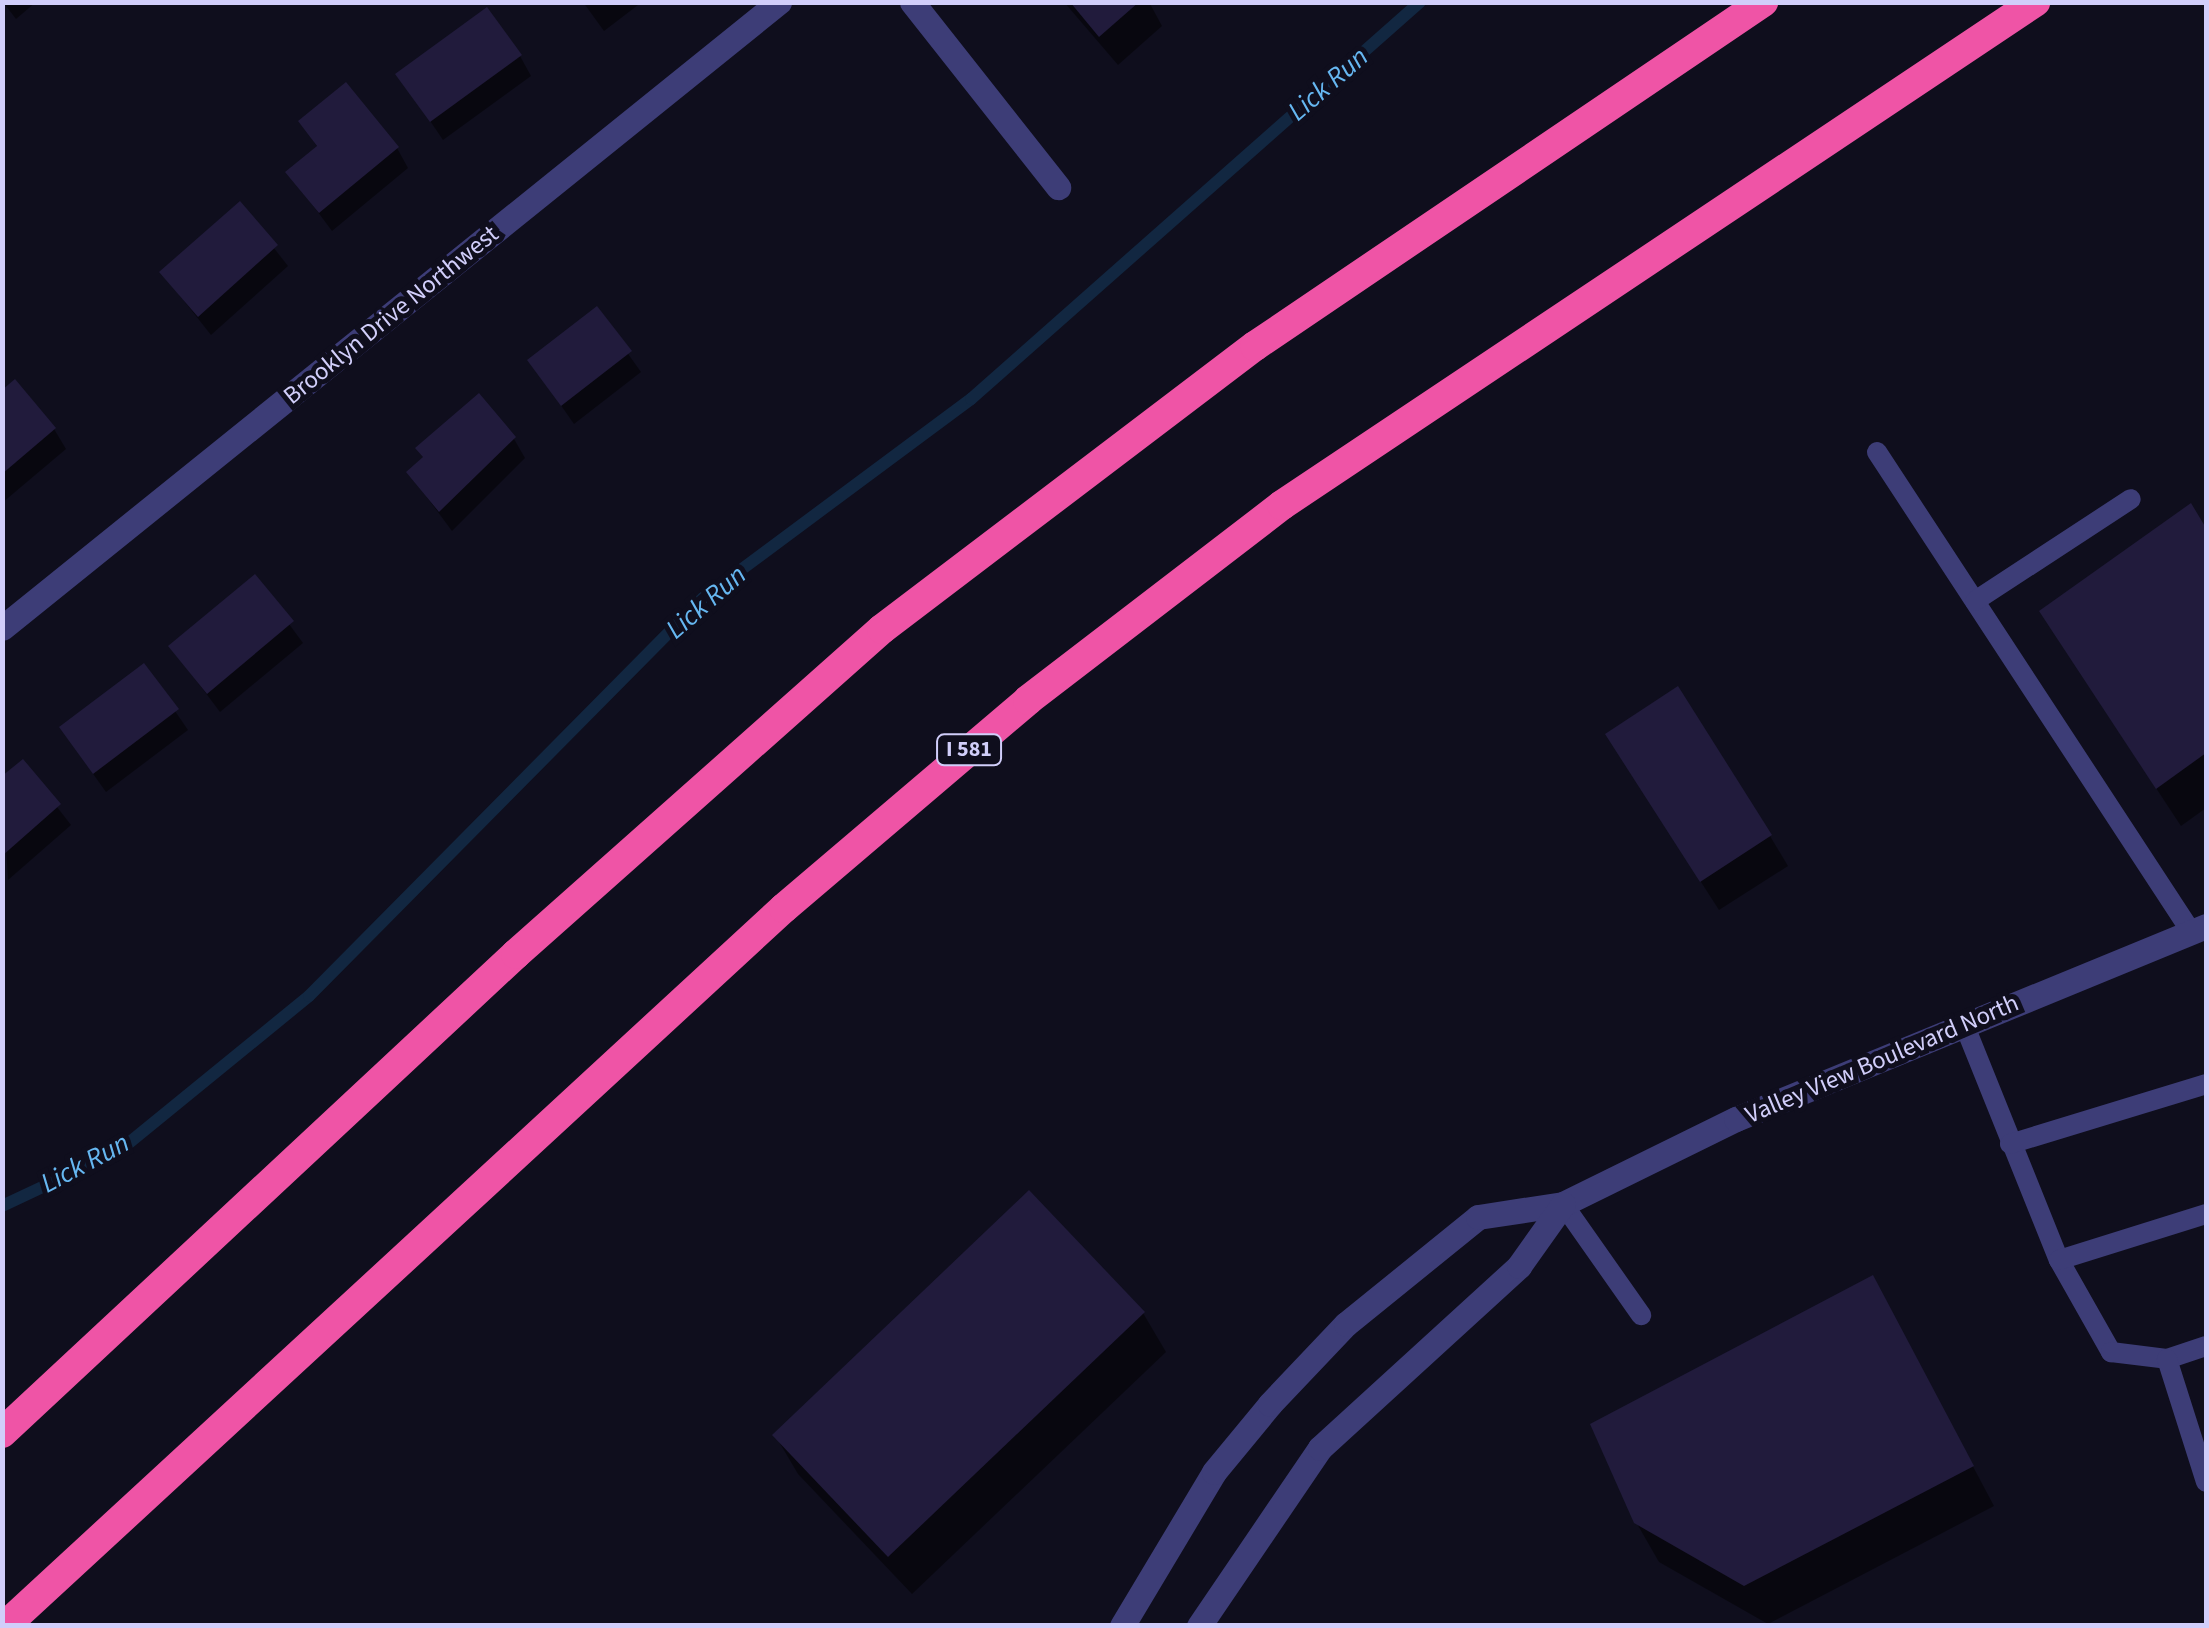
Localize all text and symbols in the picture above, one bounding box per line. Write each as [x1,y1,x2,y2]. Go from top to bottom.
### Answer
water label: Lick Run [1281,40,1375,128]
street label: Brooklyn Drive Northwest [278,219,504,411]
water label: Lick Run [659,558,753,646]
road number: I 581 [934,733,1004,767]
street label: Valley View Boulevard North [1741,988,2023,1130]
water label: Lick Run [35,1126,135,1200]

